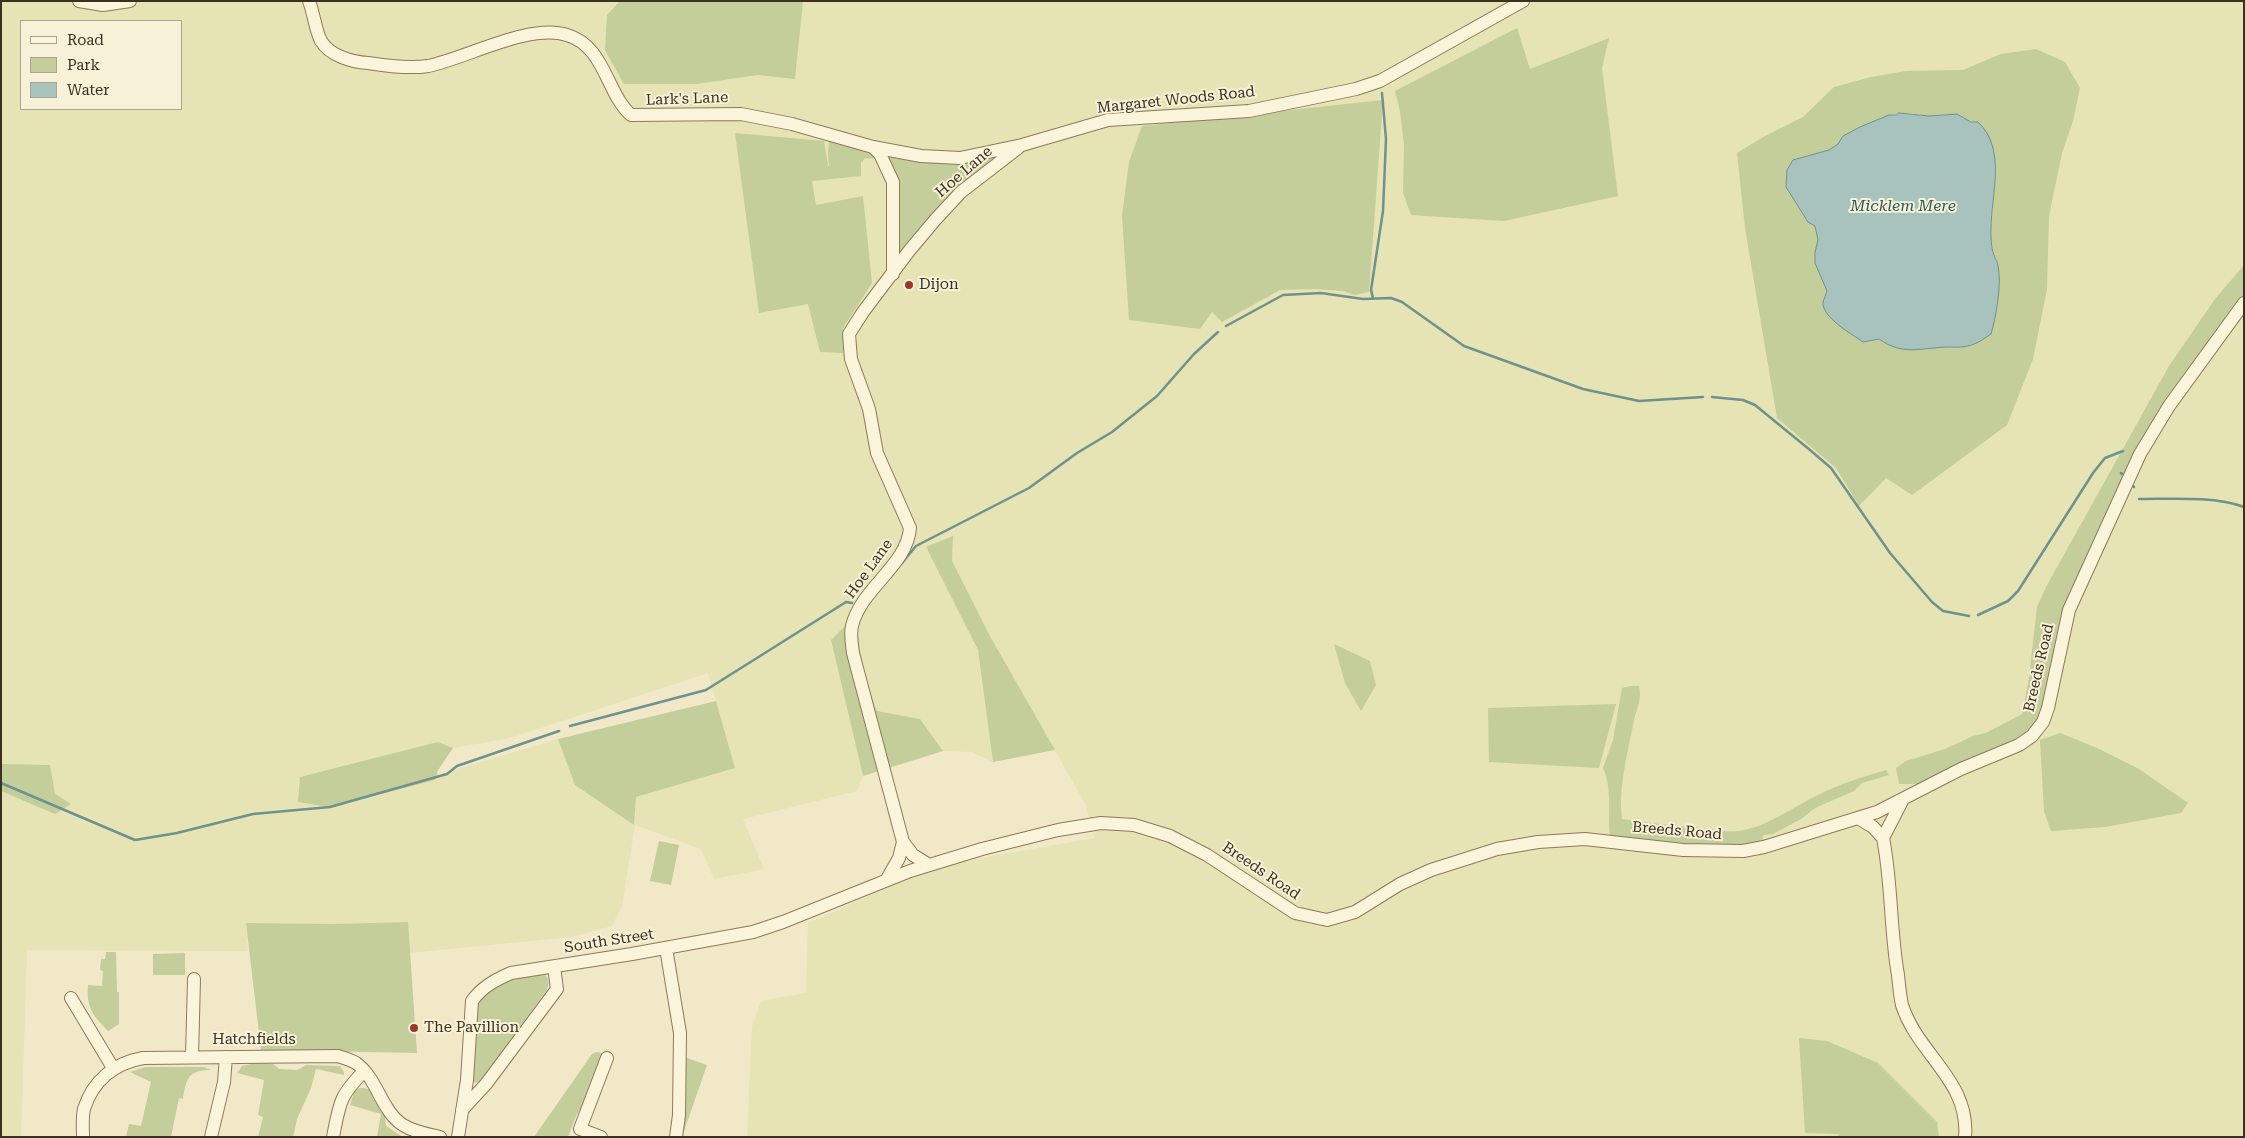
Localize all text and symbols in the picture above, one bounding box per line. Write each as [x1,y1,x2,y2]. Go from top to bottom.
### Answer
legend [20,20,182,110]
text: Road [67,31,104,49]
text: Park [67,56,100,74]
text: Water [67,81,109,99]
street label: Margaret Woods Road [1096,83,1256,117]
street label: Lark's Lane [645,89,729,109]
street label: Hoe Lane [932,143,996,201]
water label: Micklem Mere [1850,196,1956,216]
place label: Dijon [919,276,959,294]
marker: Dijon [903,279,915,291]
street label: Hoe Lane [841,536,897,602]
street label: Breeds Road [2020,622,2058,714]
street label: Breeds Road [1631,818,1723,844]
street label: Breeds Road [1219,838,1303,904]
street label: South Street [563,925,655,957]
place label: The Pavillion [424,1019,519,1037]
marker: The Pavillion [408,1022,420,1034]
street label: Hatchfields [212,1031,296,1049]

